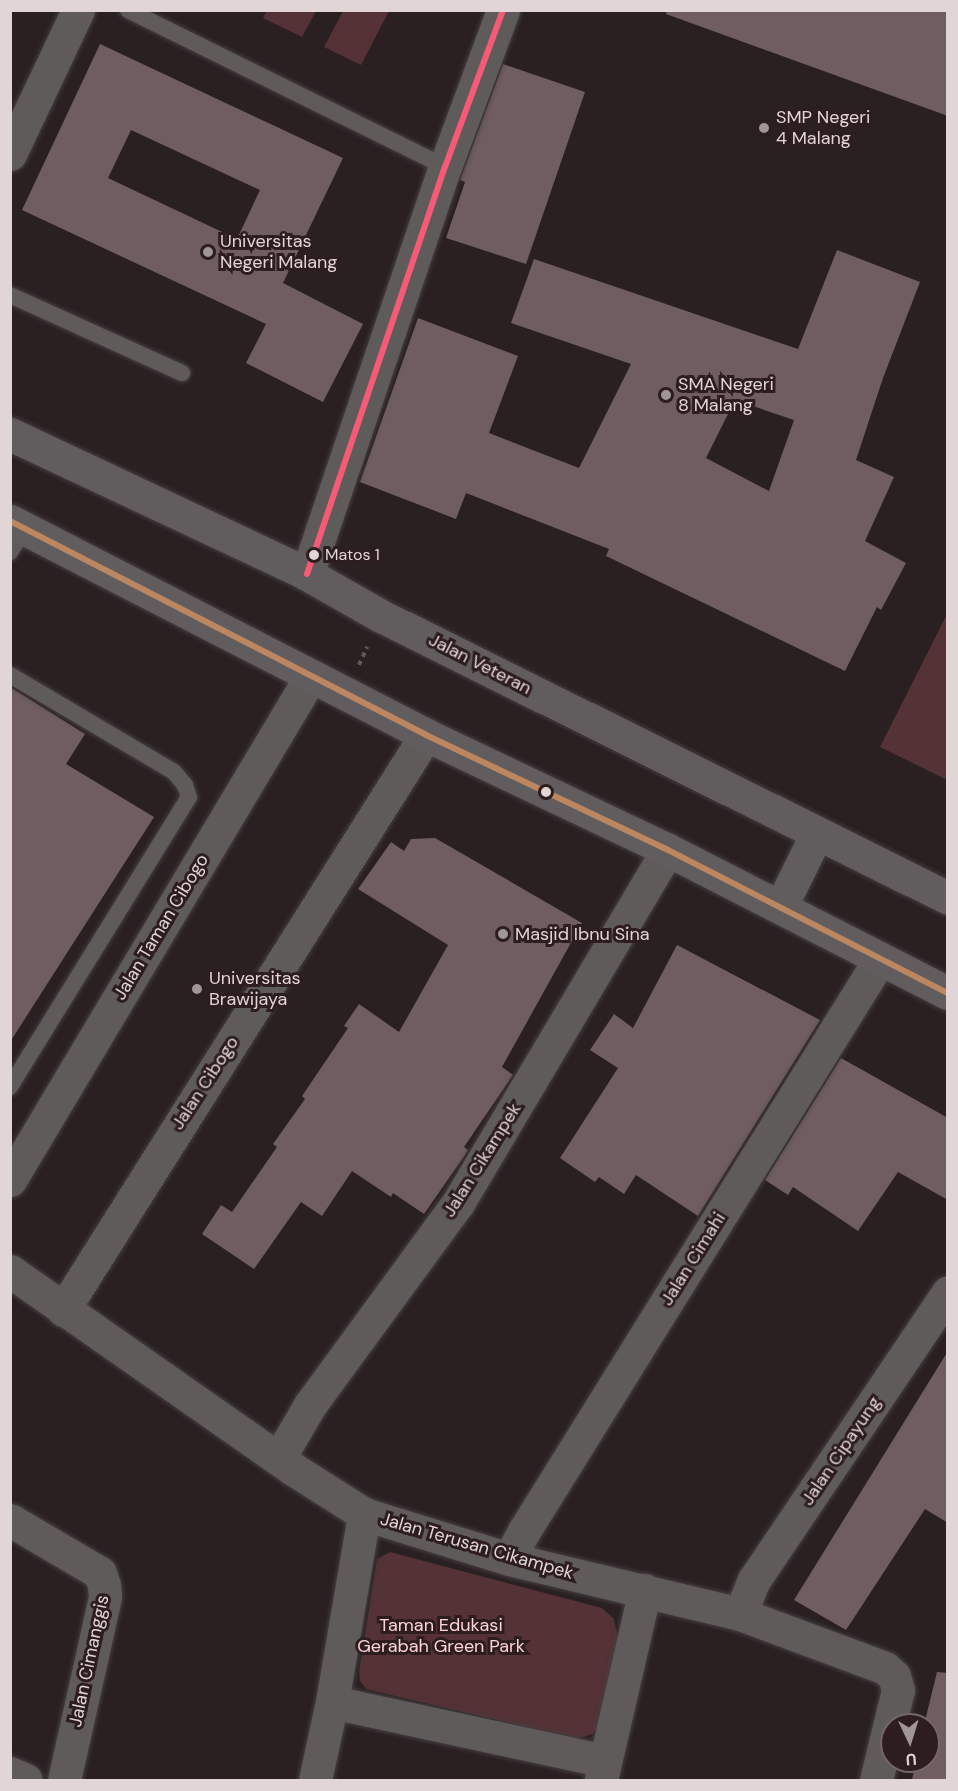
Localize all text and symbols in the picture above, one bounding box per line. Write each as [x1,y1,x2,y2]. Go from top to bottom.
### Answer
place label: SMP Negeri 4 Malang [776,107,870,150]
marker: SMP Negeri 4 Malang [757,121,771,135]
place label: Universitas Negeri Malang [220,231,337,274]
marker: Universitas Negeri Malang [201,245,215,259]
place label: SMA Negeri 8 Malang [678,374,774,416]
marker: SMA Negeri 8 Malang [659,388,673,402]
place label: Matos 1 [325,545,380,565]
marker: Matos 1 [308,549,320,561]
street label: Jalan Veteran [425,629,535,699]
unlabelled marker [540,786,552,798]
street label: Jalan Taman Cibogo [109,850,213,1004]
place label: Masjid Ibnu Sina [515,923,650,945]
marker: Masjid Ibnu Sina [496,927,510,941]
place label: Universitas Brawijaya [209,968,301,1010]
marker: Universitas Brawijaya [190,982,204,996]
street label: Jalan Cibogo [167,1032,243,1134]
street label: Jalan Cikampek [438,1099,526,1221]
street label: Jalan Cimahi [656,1209,730,1309]
street label: Jalan Cipayung [797,1393,885,1509]
street label: Jalan Terusan Cikampek [378,1508,576,1584]
street label: Jalan Cimanggis [64,1593,114,1729]
park label: Taman Edukasi Gerabah Green Park [357,1615,525,1658]
north arrow [880,1713,940,1773]
text: U [905,1749,917,1770]

